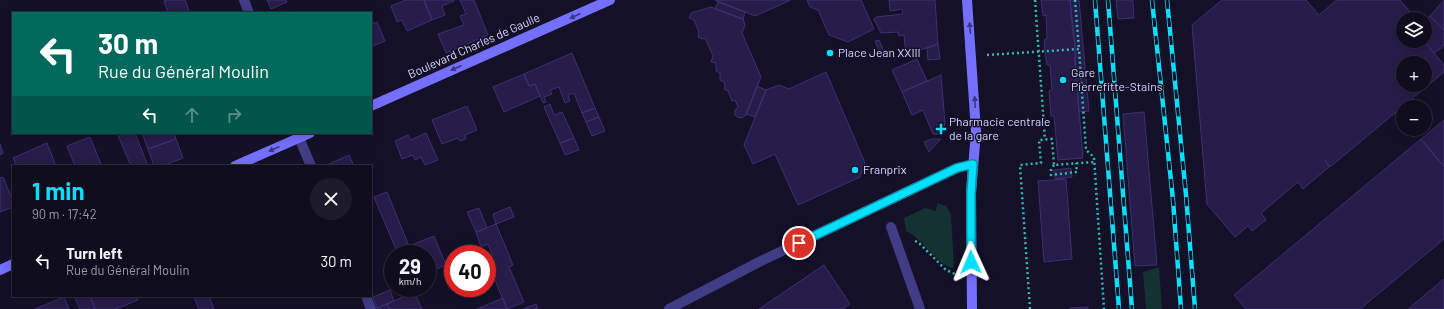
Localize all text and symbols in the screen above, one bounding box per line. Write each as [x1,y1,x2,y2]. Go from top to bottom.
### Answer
street label: Boulevard Charles de Gaulle [405,10,542,81]
map controls [1396,12,1432,136]
button: layers [1396,12,1432,48]
one-way arrow [569,13,580,19]
one-way arrow [966,22,973,34]
text: 30 m [98,26,158,60]
icon: left [32,28,84,80]
place label: Place Jean XXIII [838,45,921,59]
marker: Place Jean XXIII [825,48,835,58]
button: + [1396,56,1432,92]
text: Rue du Général Moulin [98,60,269,82]
one-way arrow [450,65,461,71]
place label: Gare Pierrefitte-Stains [1071,65,1163,93]
marker: Gare Pierrefitte-Stains [1058,75,1068,85]
one-way arrow [971,96,978,108]
button: − [1396,100,1432,136]
icon: left [139,104,161,126]
icon: ahead [181,104,203,126]
icon: right [223,104,245,126]
place label: Pharmacie centrale de la gare [949,114,1050,142]
marker: Pharmacie centrale de la gare [936,124,946,134]
one-way arrow [269,146,280,152]
place label: Franprix [863,162,907,176]
marker: Franprix [850,165,860,175]
text: 1 min [32,176,85,205]
button: close [310,178,352,220]
text: 90 m · 17:42 [32,206,97,222]
pin [782,226,816,260]
icon: arrive [788,232,810,254]
position arrow [950,241,992,283]
text: Turn left [66,244,122,262]
speed limit sign: 40 [444,245,496,297]
icon: left [32,250,54,272]
text: 30 m [320,252,352,270]
text: 29 [399,254,421,278]
text: Rue du Général Moulin [66,262,189,278]
text: km/h [399,275,421,287]

